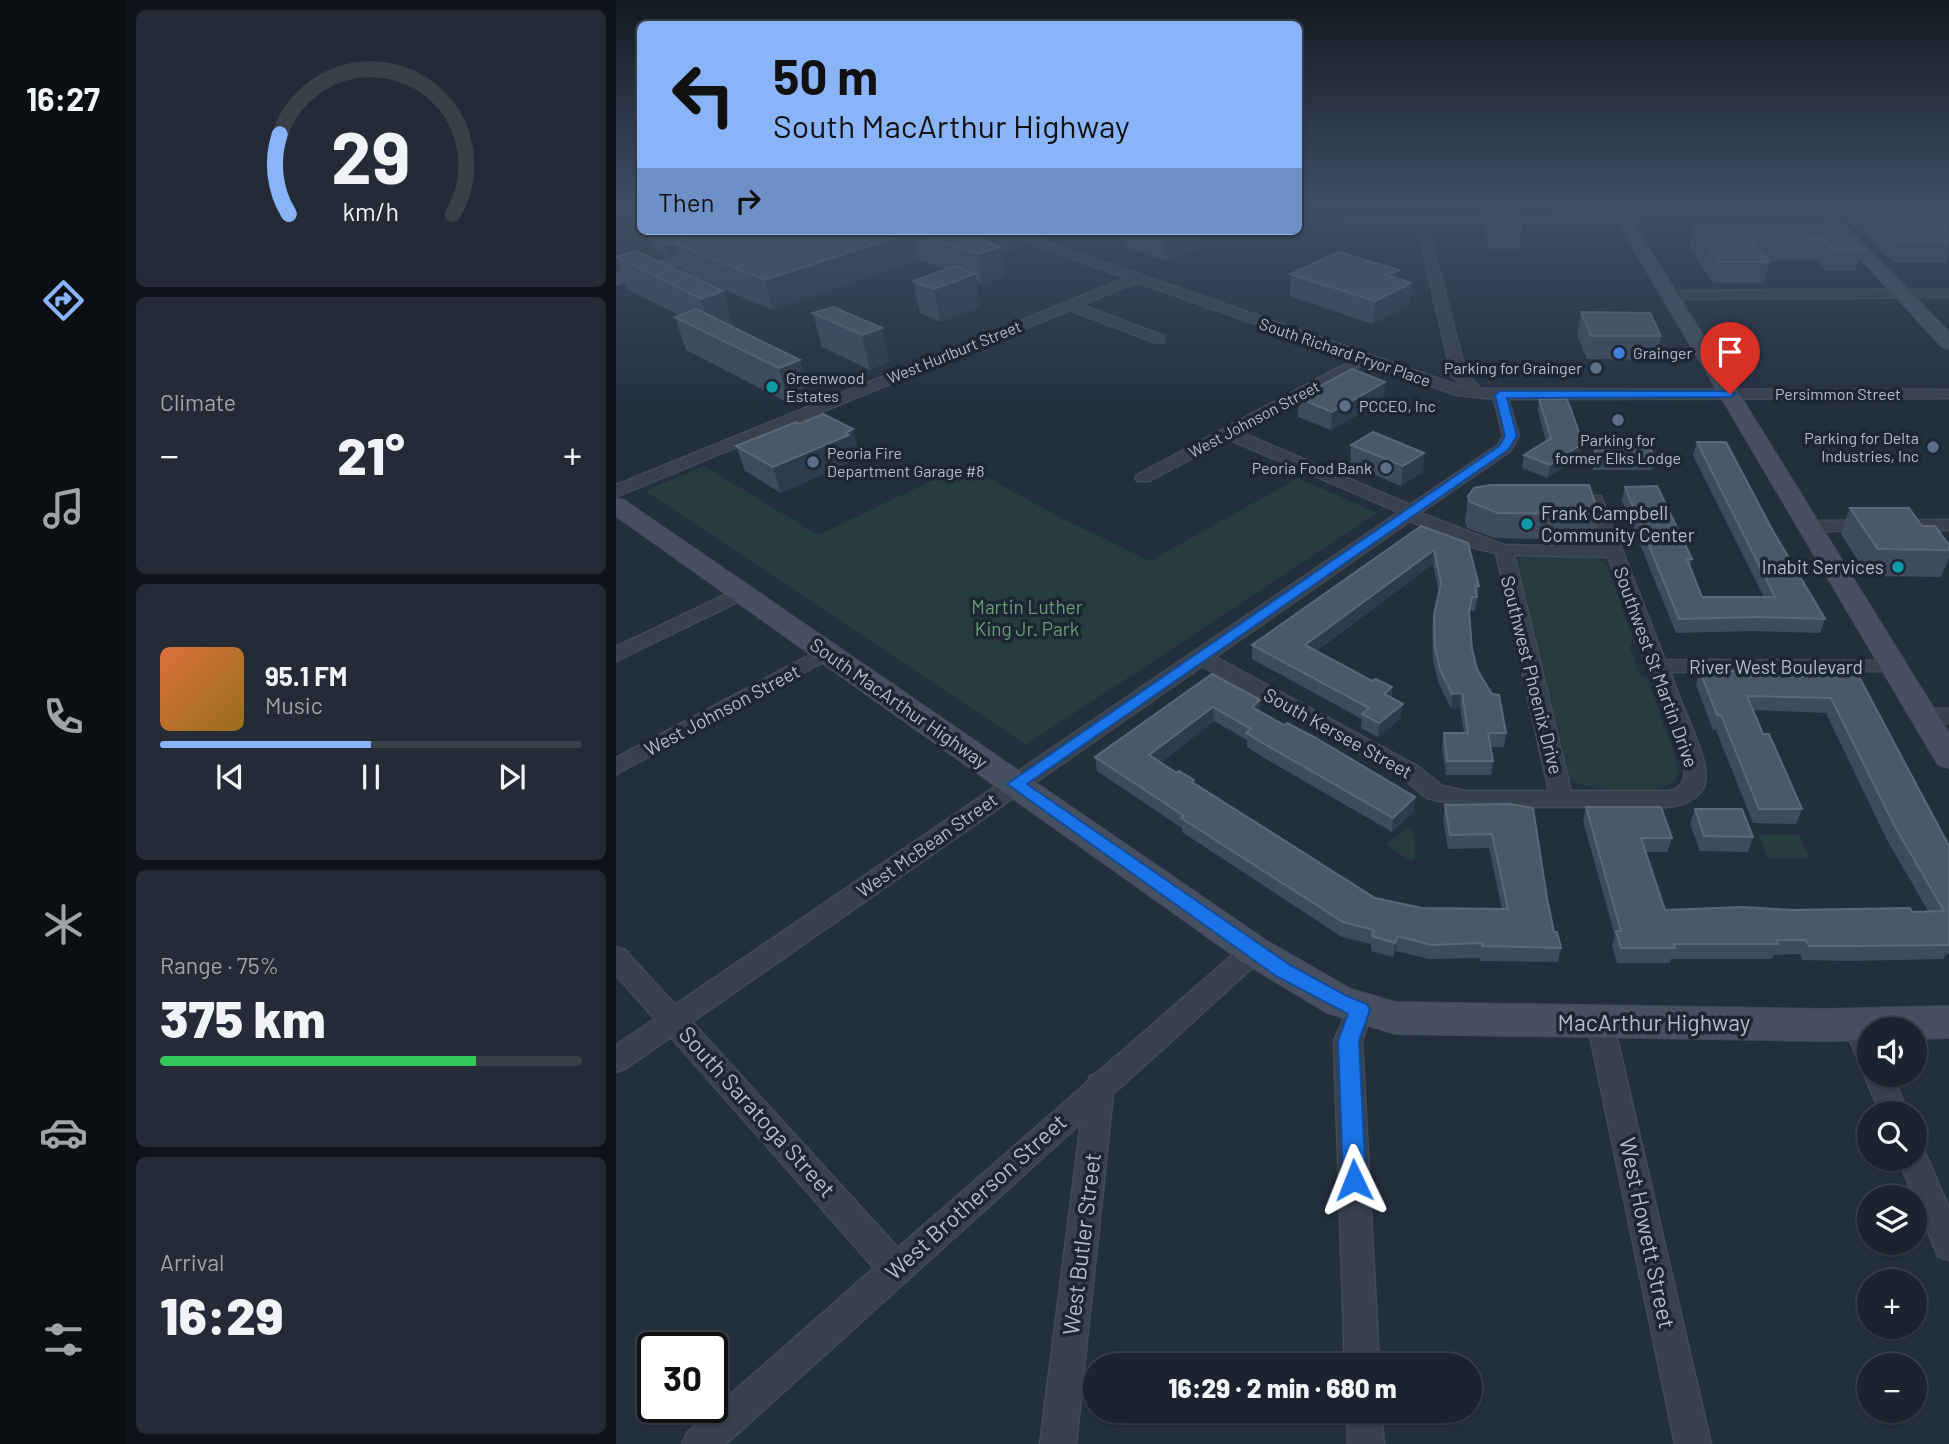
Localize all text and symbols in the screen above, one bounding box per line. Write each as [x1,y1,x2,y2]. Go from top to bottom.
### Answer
text: 50 m [773,46,878,105]
icon: left [658,49,749,140]
text: 16:27 [26,79,100,117]
text: South MacArthur Highway [773,106,1130,144]
text: 29 [331,112,411,200]
icon: right [729,182,767,220]
text: Then [658,186,715,217]
text: km/h [343,196,399,226]
icon: directions [39,276,88,325]
street label: South Richard Pryor Place [1257,313,1433,390]
street label: West Hurlburt Street [884,316,1024,387]
pin [1700,322,1760,394]
icon: arrive [1711,333,1749,371]
place label: Grainger [1633,343,1693,362]
marker: Grainger [1611,345,1627,361]
place label: Parking for Grainger [1444,358,1582,377]
marker: Parking for Grainger [1588,360,1604,376]
place label: Greenwood Estates [786,368,865,405]
street label: West Johnson Street [1185,376,1322,461]
marker: Greenwood Estates [764,379,780,395]
street label: Persimmon Street [1775,384,1901,403]
text: Climate [160,388,236,416]
place label: PCCEO, Inc [1359,396,1436,415]
marker: PCCEO, Inc [1337,398,1353,414]
marker: Parking for former Elks Lodge [1610,412,1626,428]
text: 21° [337,423,405,485]
place label: Parking for Delta Industries, Inc [1804,428,1919,465]
place label: Parking for former Elks Lodge [1555,430,1681,467]
text: − [160,431,179,477]
text: + [563,431,582,477]
marker: Parking for Delta Industries, Inc [1925,439,1941,455]
place label: Peoria Fire Department Garage #8 [827,443,985,480]
marker: Peoria Fire Department Garage #8 [805,454,821,470]
place label: Peoria Food Bank [1252,458,1372,477]
marker: Peoria Food Bank [1378,460,1394,476]
icon: music [39,484,88,533]
place label: Frank Campbell Community Center [1541,501,1695,546]
marker: Frank Campbell Community Center [1519,516,1535,532]
place label: Inabit Services [1762,555,1884,578]
marker: Inabit Services [1890,559,1906,575]
street label: Southwest St Martin Drive [1609,563,1704,770]
street label: Southwest Phoenix Drive [1497,573,1568,777]
park label: Martin Luther King Jr. Park [971,595,1083,640]
street label: South MacArthur Highway [806,632,993,773]
street label: River West Boulevard [1689,655,1863,678]
street label: West Johnson Street [640,659,803,760]
text: 95.1 FM [265,660,347,691]
street label: South Kersee Street [1260,682,1416,783]
text: Music [265,691,323,719]
icon: phone [39,692,88,741]
icon: previous [211,758,249,796]
icon: pause [352,758,390,796]
icon: next [493,758,531,796]
street label: West McBean Street [852,787,1002,902]
icon: climate [39,900,88,949]
text: Range · 75% [160,951,279,979]
text: 375 km [160,986,326,1048]
street label: MacArthur Highway [1558,1008,1751,1036]
map controls [1857,1017,1927,1423]
button: sound [1857,1017,1927,1087]
street label: South Saratoga Street [673,1020,842,1203]
button: search [1857,1101,1927,1171]
street label: West Brotherson Street [879,1107,1072,1285]
icon: car [39,1108,88,1157]
street label: West Howett Street [1614,1135,1682,1331]
position arrow [1317,1143,1391,1217]
street label: West Butler Street [1056,1151,1106,1337]
button: layers [1857,1185,1927,1255]
text: Arrival [160,1248,224,1276]
button: + [1857,1269,1927,1339]
text: 16:29 [160,1283,284,1345]
icon: filters [39,1315,88,1364]
speed limit sign: 30 [637,1332,728,1423]
button: − [1857,1353,1927,1423]
text: 16:29 · 2 min · 680 m [1168,1372,1397,1403]

